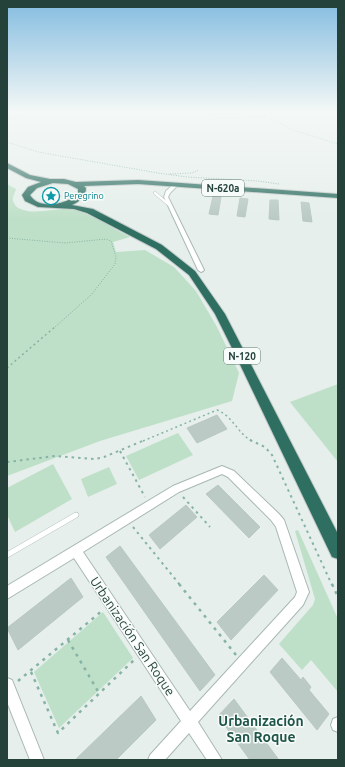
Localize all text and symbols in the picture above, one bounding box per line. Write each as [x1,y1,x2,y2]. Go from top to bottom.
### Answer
road number: N-620a [202,180,244,196]
place icon: Peregrino [41,186,61,206]
place label: Peregrino [64,191,104,201]
road number: N-120 [224,348,260,364]
street label: Urbanización San Roque [88,574,178,698]
district label: Urbanización San Roque [218,713,304,745]

